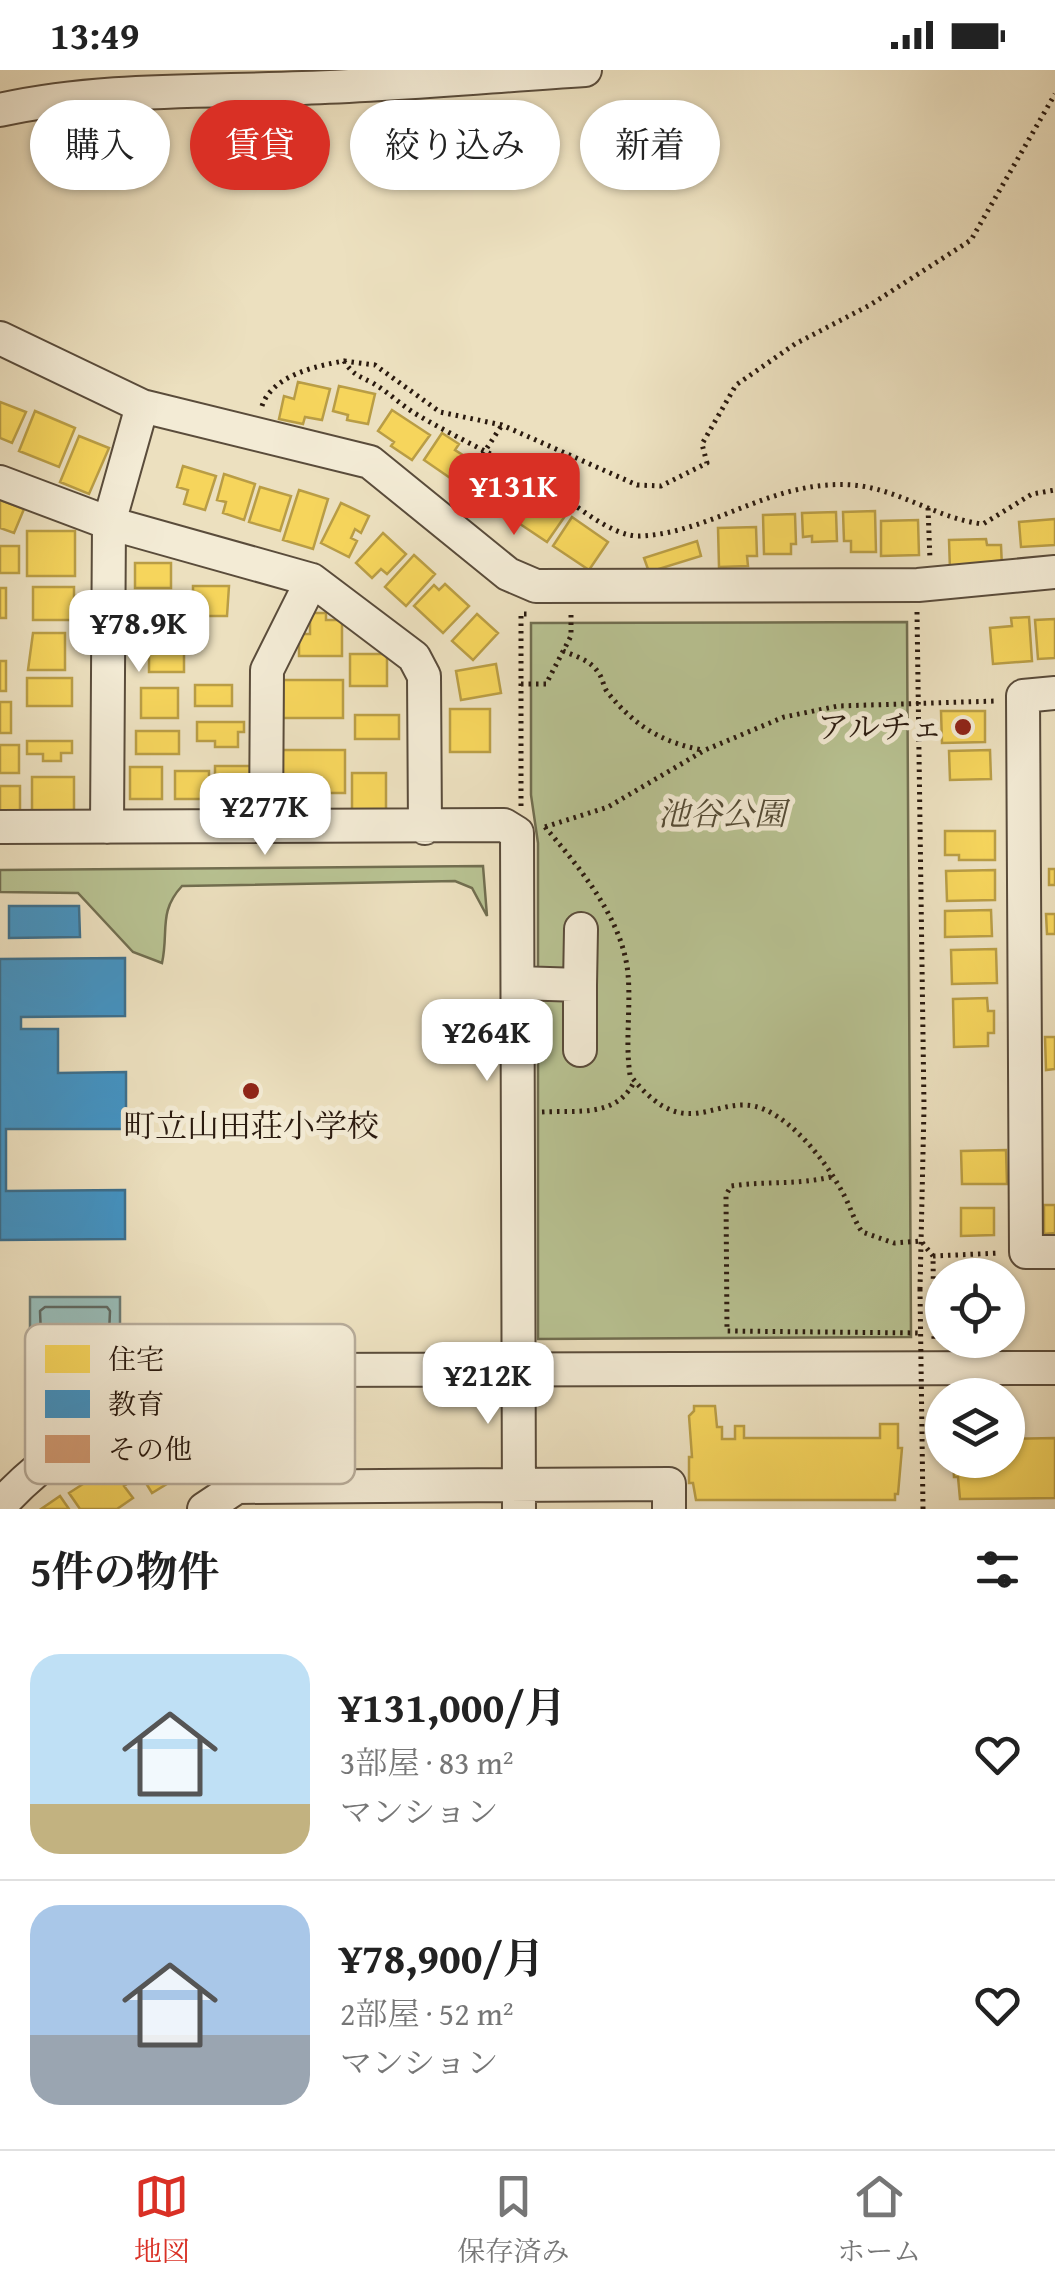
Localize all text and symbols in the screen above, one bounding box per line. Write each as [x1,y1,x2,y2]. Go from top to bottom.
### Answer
text: 13:49 [50,7,140,63]
chip: 購入 [30,100,170,190]
chip: 賃貸 [190,100,330,190]
chip: 絞り込み [350,100,560,190]
chip: 新着 [580,100,720,190]
pin: ¥131K [444,453,584,538]
text: ¥131K [471,462,557,509]
pin: ¥78.9K [58,590,220,675]
text: ¥78.9K [91,599,187,646]
place label: アルチェ [817,703,943,750]
marker: アルチェ [952,716,974,738]
pin: ¥277K [195,773,335,858]
text: ¥277K [222,782,308,829]
park label: 池谷公園 [658,790,791,837]
pin: ¥264K [417,999,557,1084]
text: ¥264K [444,1008,530,1055]
marker: 町立山田荘小学校 [240,1080,262,1102]
place label: 町立山田荘小学校 [123,1102,379,1149]
map controls [925,1258,1025,1478]
button: locate [925,1258,1025,1358]
legend [25,1324,355,1484]
text: 住宅 [108,1338,164,1379]
pin: ¥212K [418,1342,558,1427]
text: ¥212K [445,1351,531,1398]
button: layers [925,1378,1025,1478]
text: 教育 [108,1383,164,1424]
text: その他 [108,1428,192,1469]
text: 5件の物件 [30,1540,220,1601]
icon: filters [970,1542,1025,1597]
text: ¥131,000/月 [340,1676,566,1737]
icon: home [110,1694,230,1814]
icon: heart [970,1727,1025,1782]
text: 3部屋 · 83 m² [340,1739,514,1786]
text: マンション [340,1788,499,1835]
text: ¥78,900/月 [340,1927,545,1988]
icon: home [110,1945,230,2065]
icon: heart [970,1978,1025,2033]
text: 2部屋 · 52 m² [340,1990,514,2037]
text: マンション [340,2039,499,2086]
tab: 地図 [134,2169,190,2271]
tab: 保存済み [457,2169,569,2271]
tab: ホーム [837,2169,921,2271]

